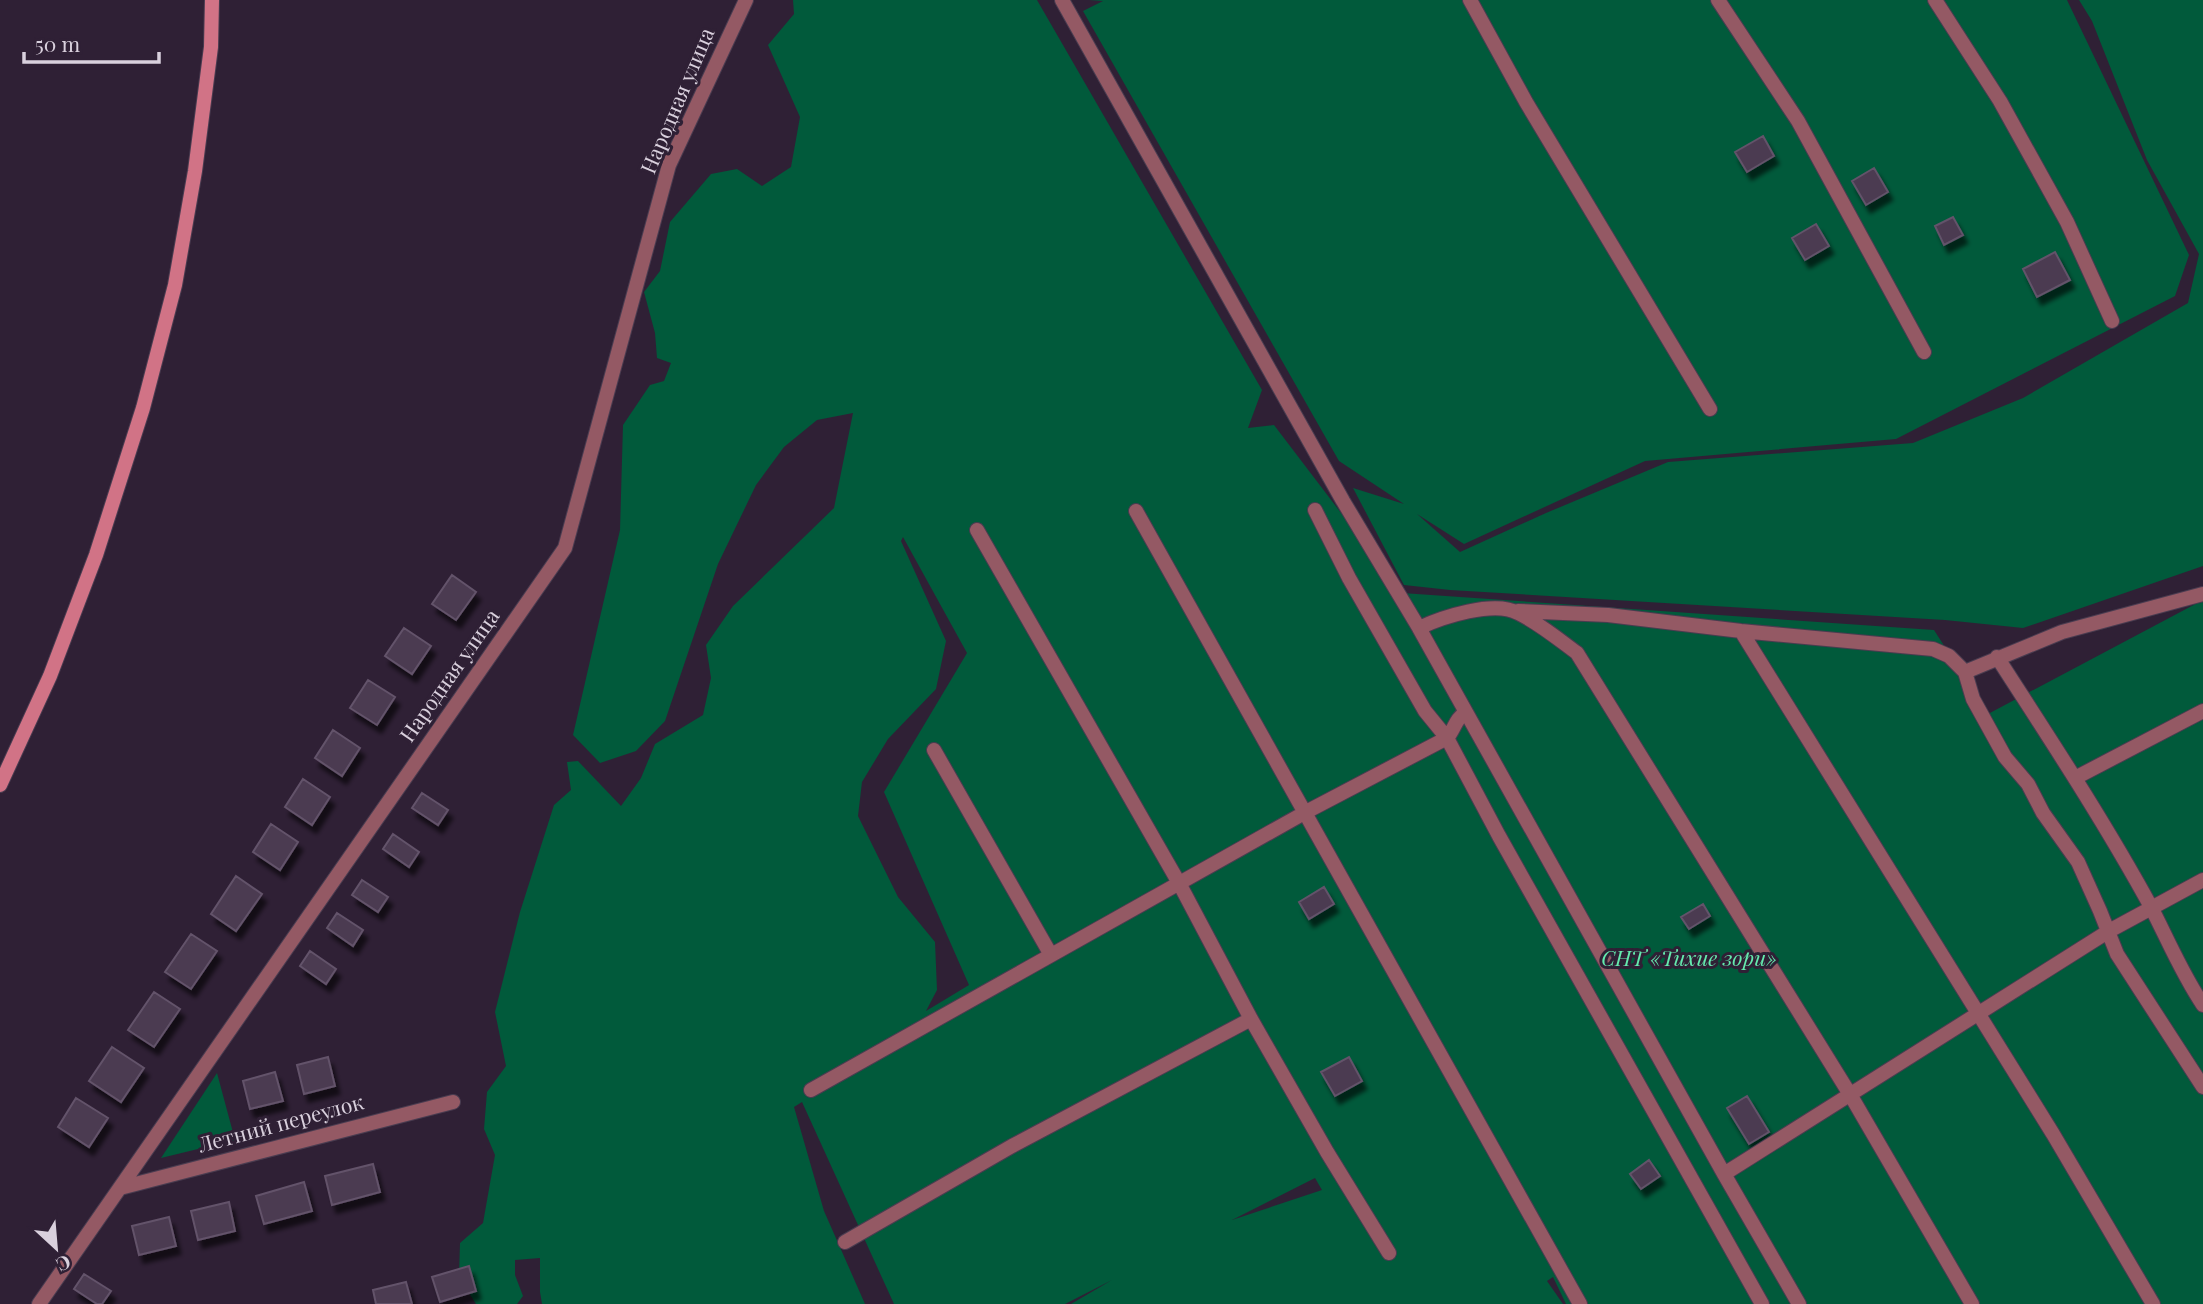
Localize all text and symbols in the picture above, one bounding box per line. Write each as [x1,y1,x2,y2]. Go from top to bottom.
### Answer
scale bar [24,21,159,65]
street label: Народная улица [633,22,720,178]
text: 50 m [35,29,81,57]
street label: Народная улица [392,602,505,747]
park label: СНТ «Тихие зори» [1601,943,1777,971]
street label: Летний переулок [194,1086,366,1158]
north arrow [21,1213,91,1283]
text: С [52,1250,76,1279]

